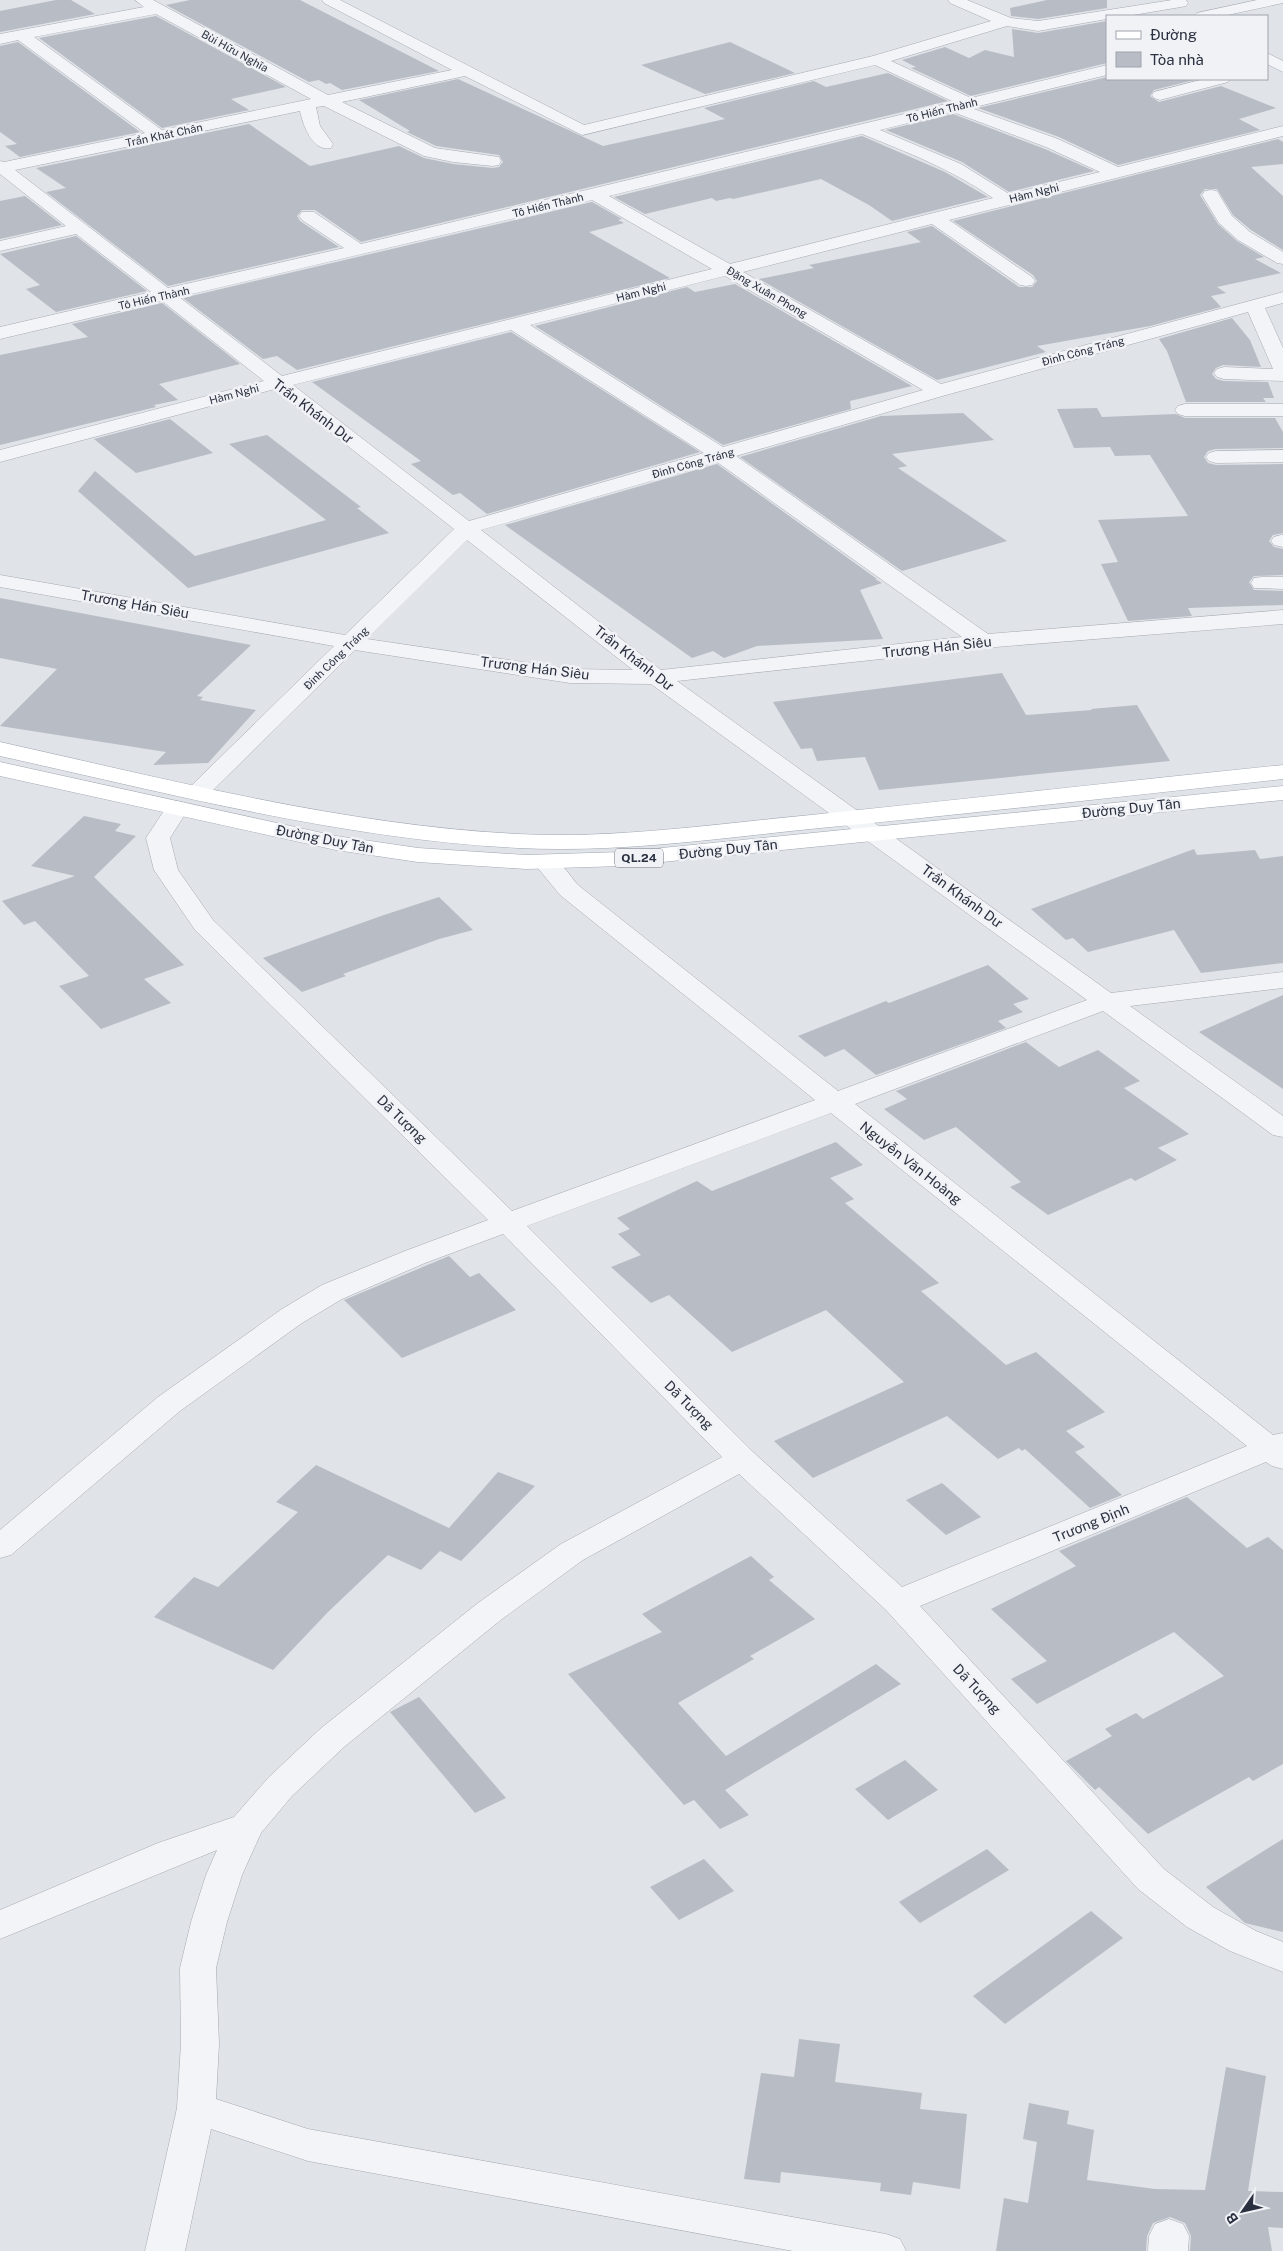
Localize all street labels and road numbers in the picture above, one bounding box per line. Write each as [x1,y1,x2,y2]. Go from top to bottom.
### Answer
street label: Bùi Hữu Nghĩa [200,28,270,74]
street label: Tô Hiến Thành [905,95,979,125]
street label: Trần Khát Chân [124,121,204,149]
street label: Hàm Nghi [1008,181,1060,205]
street label: Tô Hiến Thành [511,190,585,220]
street label: Đặng Xuân Phong [724,264,810,320]
street label: Hàm Nghi [615,280,667,304]
street label: Tô Hiến Thành [117,284,191,312]
street label: Đinh Công Tráng [1040,334,1126,368]
street label: Trần Khánh Dư [270,376,357,447]
street label: Hàm Nghi [208,382,260,406]
street label: Đinh Công Tráng [650,445,736,481]
street label: Trương Hán Siêu [80,587,190,621]
street label: Trần Khánh Dư [591,622,677,694]
street label: Đinh Công Tráng [301,624,371,692]
street label: Trương Hán Siêu [882,633,992,661]
street label: Trương Hán Siêu [480,653,590,683]
street label: Đường Duy Tân [1081,795,1181,821]
street label: Đường Duy Tân [275,822,375,856]
street label: Đường Duy Tân [678,836,778,862]
road number: QL.24 [615,848,663,868]
street label: Trần Khánh Dư [918,861,1006,931]
street label: Dã Tượng [374,1092,430,1147]
street label: Nguyễn Văn Hoàng [857,1118,965,1208]
street label: Dã Tượng [661,1377,717,1433]
street label: Trương Định [1051,1501,1131,1545]
street label: Dã Tượng [950,1661,1004,1717]

